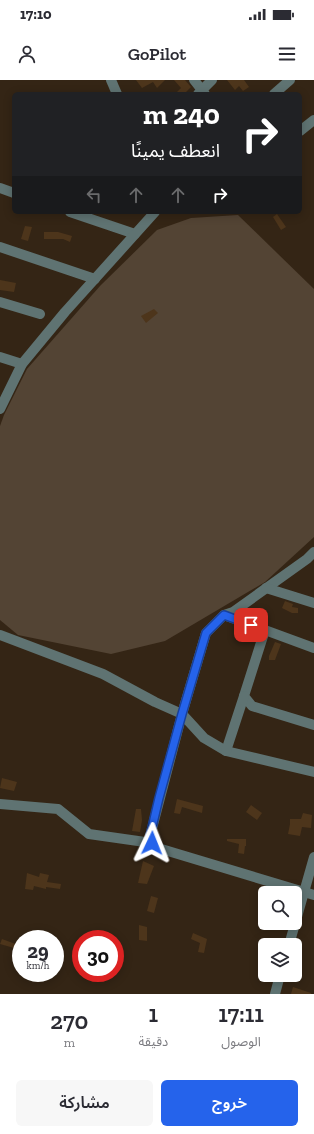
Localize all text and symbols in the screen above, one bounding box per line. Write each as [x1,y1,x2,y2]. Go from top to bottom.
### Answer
text: 17:10 [20,5,52,23]
icon: person [16,43,38,65]
text: GoPilot [128,43,186,65]
icon: menu [276,43,298,65]
text: 240 m [143,98,220,131]
icon: right [234,108,286,160]
text: انعطف يمينًا [131,140,220,162]
icon: left [83,184,105,206]
icon: ahead [125,184,147,206]
icon: ahead [167,184,189,206]
icon: right [209,184,231,206]
pin [234,608,268,642]
icon: arrive [240,614,262,636]
position arrow [131,822,173,864]
map controls [258,886,302,982]
button: search [258,886,302,930]
speed limit sign: 30 [72,930,124,982]
button: layers [258,938,302,982]
text: 29 [27,939,49,963]
text: km/h [27,960,49,972]
text: 1 [149,999,158,1028]
text: 17:11 [218,999,264,1028]
text: 270 [50,1006,88,1035]
text: دقيقة [139,1034,168,1049]
text: الوصول [221,1034,261,1049]
text: m [64,1035,75,1050]
button: مشاركة [16,1080,153,1126]
button: خروج [161,1080,298,1126]

